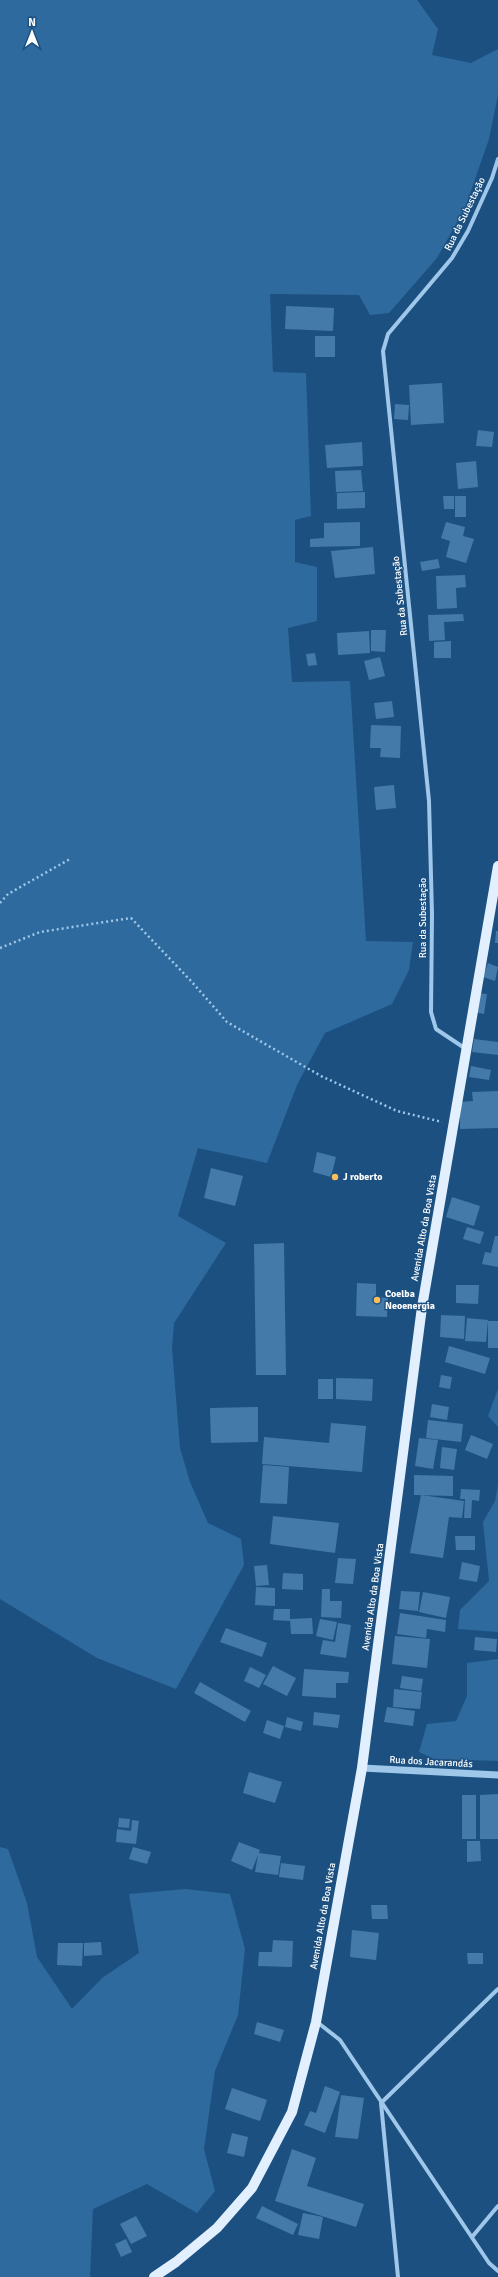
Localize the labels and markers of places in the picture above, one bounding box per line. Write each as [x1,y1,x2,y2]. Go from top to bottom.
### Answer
place label: J roberto [343,1171,383,1183]
marker: J roberto [330,1172,340,1182]
place label: Coelba Neoenergia [385,1288,435,1312]
marker: Coelba Neoenergia [372,1295,382,1305]

